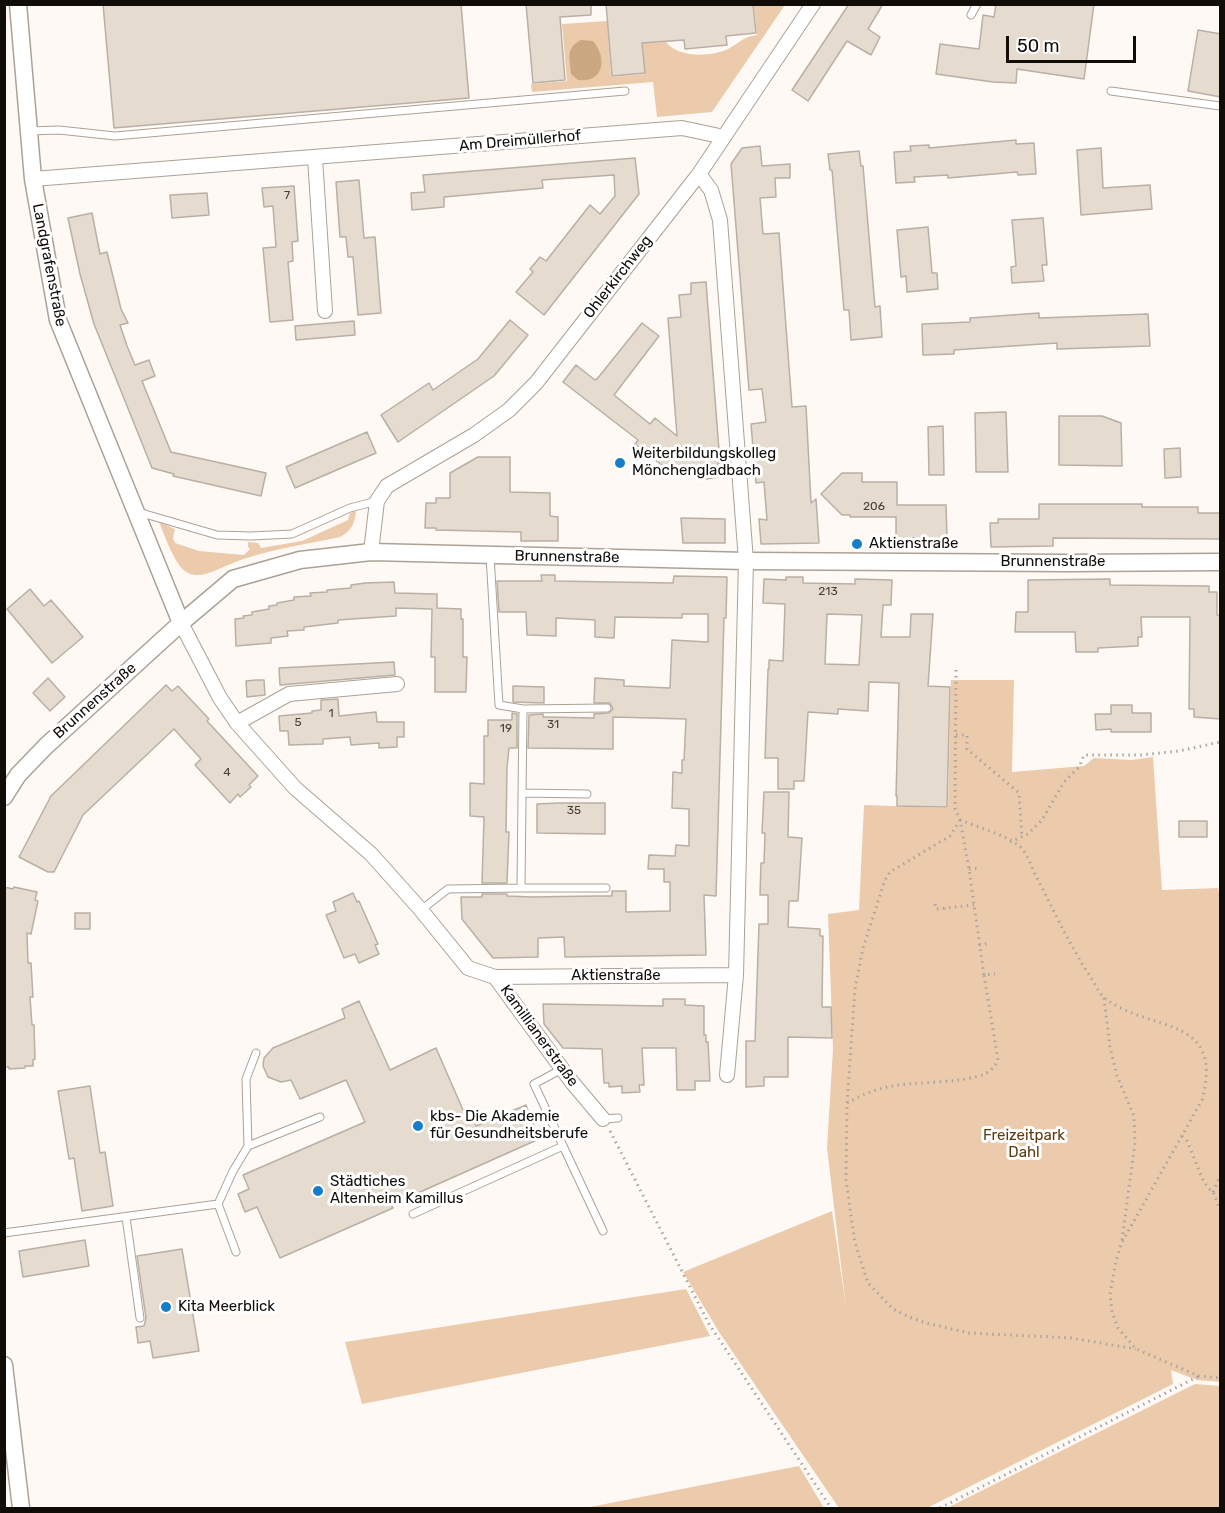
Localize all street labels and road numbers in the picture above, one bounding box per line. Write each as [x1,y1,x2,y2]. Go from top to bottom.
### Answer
street label: Am Dreimüllerhof [458,127,582,155]
street label: Landgrafenstraße [28,202,70,328]
street label: Ohlerkirchweg [580,232,656,322]
street label: Brunnenstraße [514,547,620,567]
street label: Brunnenstraße [1000,553,1106,571]
street label: Brunnenstraße [50,659,140,743]
street label: Aktienstraße [571,967,661,985]
street label: Kamillianerstraße [496,982,582,1090]

